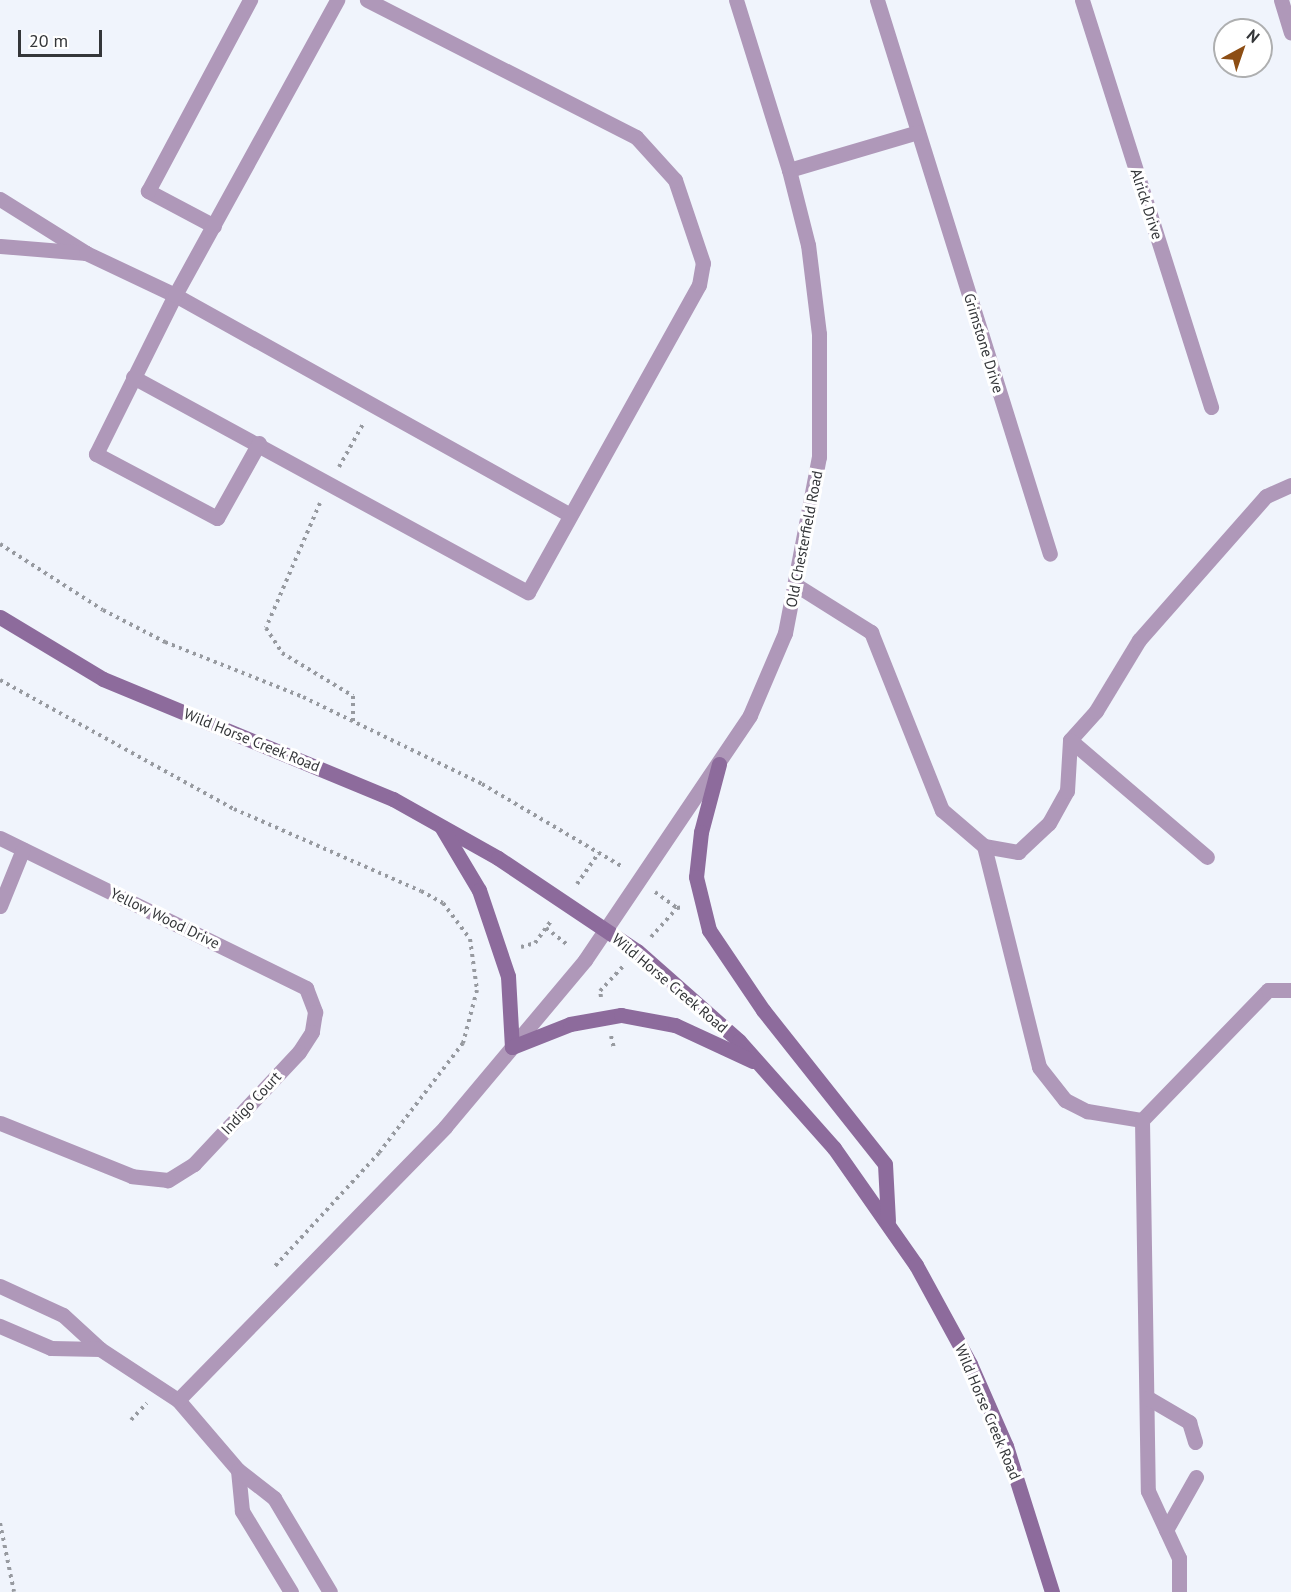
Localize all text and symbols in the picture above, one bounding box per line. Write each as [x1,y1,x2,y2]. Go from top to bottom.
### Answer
scale bar [21,18,105,56]
north arrow [1213,18,1273,78]
text: N [1243,25,1264,47]
text: 20 m [29,29,68,52]
street label: Alrick Drive [1127,166,1167,242]
street label: Grimstone Drive [960,291,1008,395]
street label: Old Chesterfield Road [782,469,826,609]
street label: Wild Horse Creek Road [181,704,323,776]
street label: Yellow Wood Drive [107,884,223,952]
street label: Wild Horse Creek Road [608,929,732,1037]
street label: Indigo Court [217,1068,285,1138]
street label: Wild Horse Creek Road [951,1342,1025,1482]

